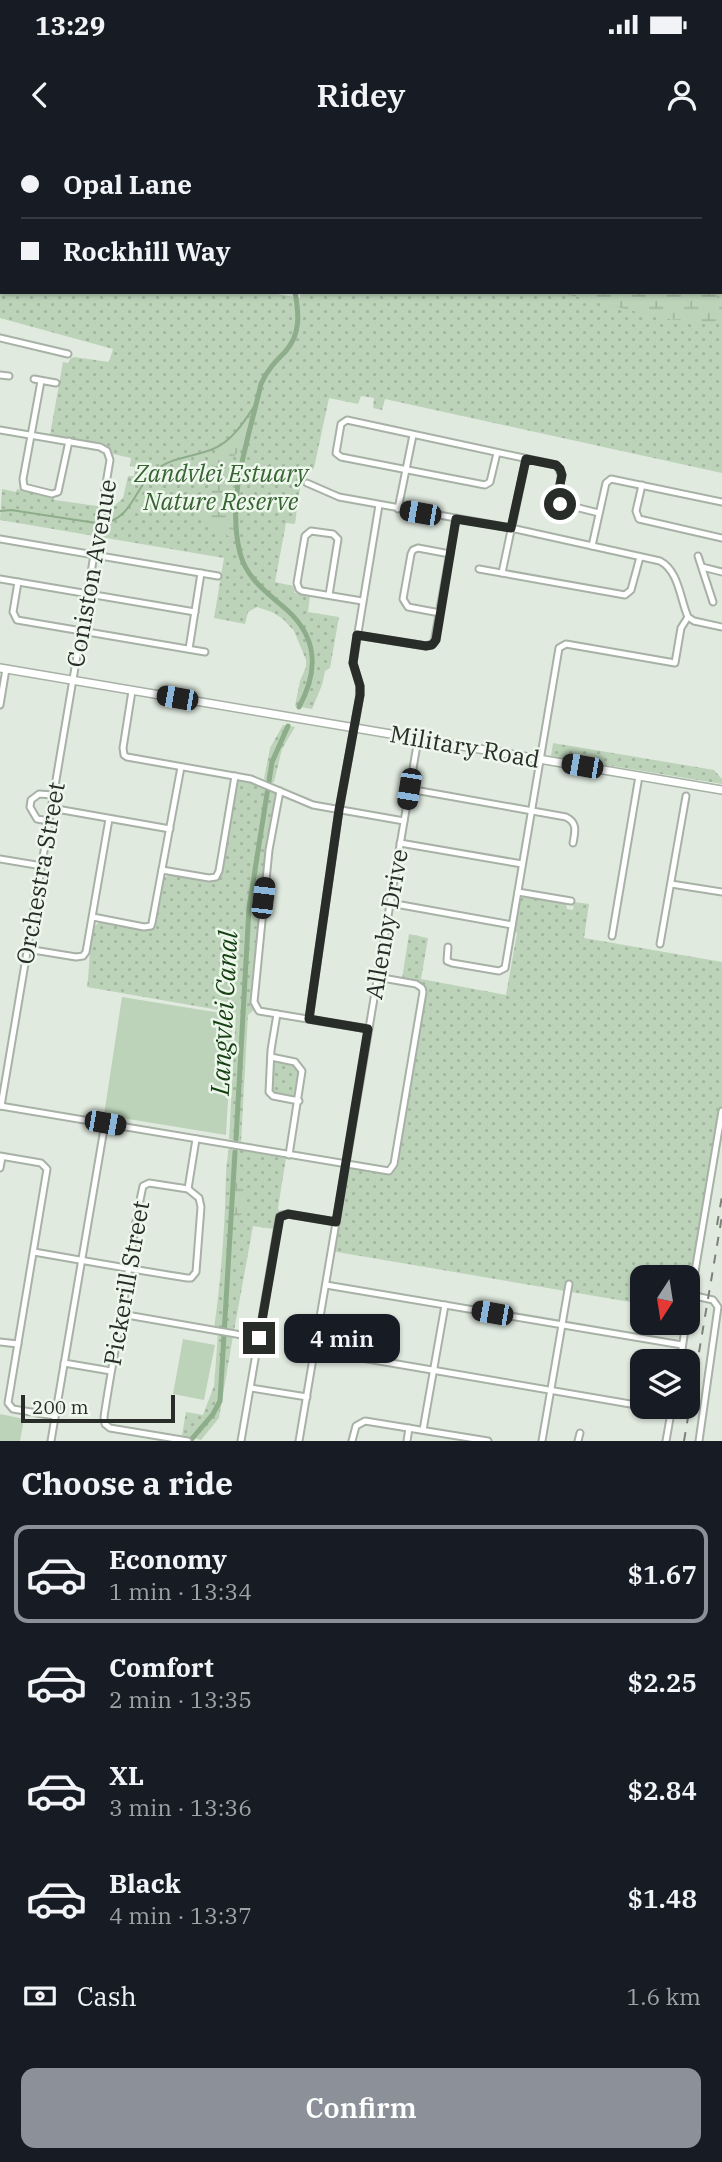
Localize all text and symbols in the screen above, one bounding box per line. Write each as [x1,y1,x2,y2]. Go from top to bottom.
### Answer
text: 13:29 [35,8,105,42]
text: Ridey [317,74,405,116]
icon: back [21,76,59,114]
icon: person [663,76,701,114]
text: Opal Lane [63,167,192,201]
text: Rockhill Way [63,234,231,268]
park label: Zandvlei Estuary Nature Reserve [133,457,310,517]
street label: Coniston Avenue [59,476,123,670]
route start [544,488,576,520]
car [398,499,443,527]
car [155,684,200,712]
street label: Military Road [387,717,543,775]
car [560,752,605,780]
car [396,767,423,811]
street label: Orchestra Street [8,779,72,967]
street label: Allenby Drive [357,846,415,1002]
car [251,876,276,920]
water label: Langvlei Canal [202,929,244,1097]
car [83,1109,128,1137]
street label: Pickerill Street [96,1198,156,1368]
north arrow [630,1265,700,1335]
map controls [630,1265,700,1419]
car [470,1299,515,1327]
callout: 4 min [284,1314,399,1362]
route end [243,1322,275,1354]
text: 4 min [310,1323,374,1353]
button: layers [630,1349,700,1419]
scale bar [21,1392,175,1424]
text: 200 m [32,1395,89,1419]
text: Choose a ride [21,1462,233,1504]
text: Economy [109,1542,227,1576]
icon: car [25,1543,88,1606]
text: $1.67 [628,1557,697,1591]
text: 1 min · 13:34 [109,1576,252,1606]
text: Comfort [109,1650,214,1684]
icon: car [25,1651,88,1714]
text: $2.25 [628,1665,697,1699]
text: 2 min · 13:35 [109,1684,252,1714]
text: XL [109,1758,144,1792]
icon: car [25,1759,88,1822]
text: $2.84 [628,1773,697,1807]
text: 3 min · 13:36 [109,1792,252,1822]
text: Black [109,1866,181,1900]
icon: car [25,1867,88,1930]
text: $1.48 [628,1881,697,1915]
text: 4 min · 13:37 [109,1900,252,1930]
icon: cash [21,1977,59,2015]
text: Cash [77,1979,137,2013]
text: 1.6 km [627,1981,701,2011]
button: Confirm [21,2068,701,2148]

